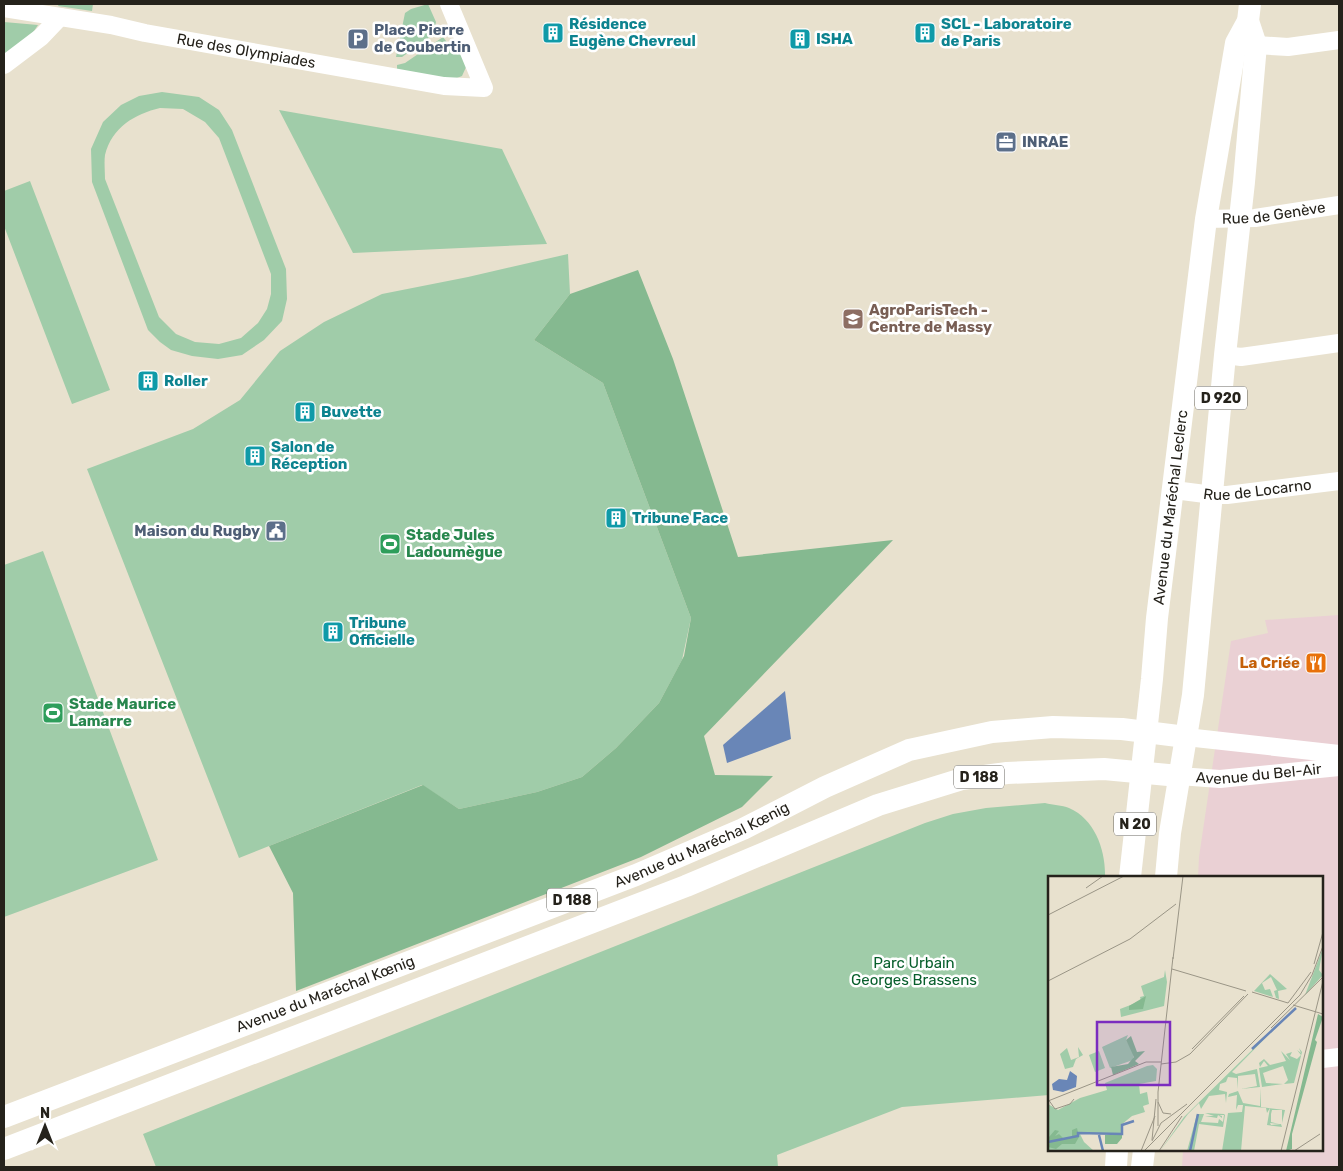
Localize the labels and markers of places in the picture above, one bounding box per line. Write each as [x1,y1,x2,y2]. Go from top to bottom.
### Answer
place label: Résidence Eugène Chevreul [569,15,696,50]
place label: SCL - Laboratoire de Paris [941,15,1072,50]
place label: Place Pierre de Coubertin [374,21,471,56]
building icon: Résidence Eugène Chevreul [541,21,565,45]
building icon: SCL - Laboratoire de Paris [913,21,937,45]
parking icon: Place Pierre de Coubertin [346,27,370,51]
building icon: ISHA [788,27,812,51]
place label: ISHA [816,30,853,48]
office icon: INRAE [994,130,1018,154]
place label: INRAE [1022,133,1068,151]
place label: AgroParisTech - Centre de Massy [869,301,992,336]
school or university icon: AgroParisTech - Centre de Massy [841,307,865,331]
building icon: Roller [136,369,160,393]
place label: Roller [164,372,208,390]
building icon: Buvette [293,400,317,424]
place label: Buvette [321,403,382,421]
place label: Salon de Réception [271,438,347,473]
building icon: Salon de Réception [243,444,267,468]
building icon: Tribune Face [604,506,628,530]
place label: Tribune Face [632,509,728,527]
public building icon: Maison du Rugby [264,519,288,543]
place label: Maison du Rugby [134,522,260,540]
place label: Stade Jules Ladoumègue [406,526,503,561]
sports icon: Stade Jules Ladoumègue [378,532,402,556]
place label: Tribune Officielle [349,614,415,649]
building icon: Tribune Officielle [321,620,345,644]
restaurant icon: La Criée [1304,651,1328,675]
place label: La Criée [1240,654,1300,672]
place label: Stade Maurice Lamarre [69,695,176,730]
sports icon: Stade Maurice Lamarre [41,701,65,725]

